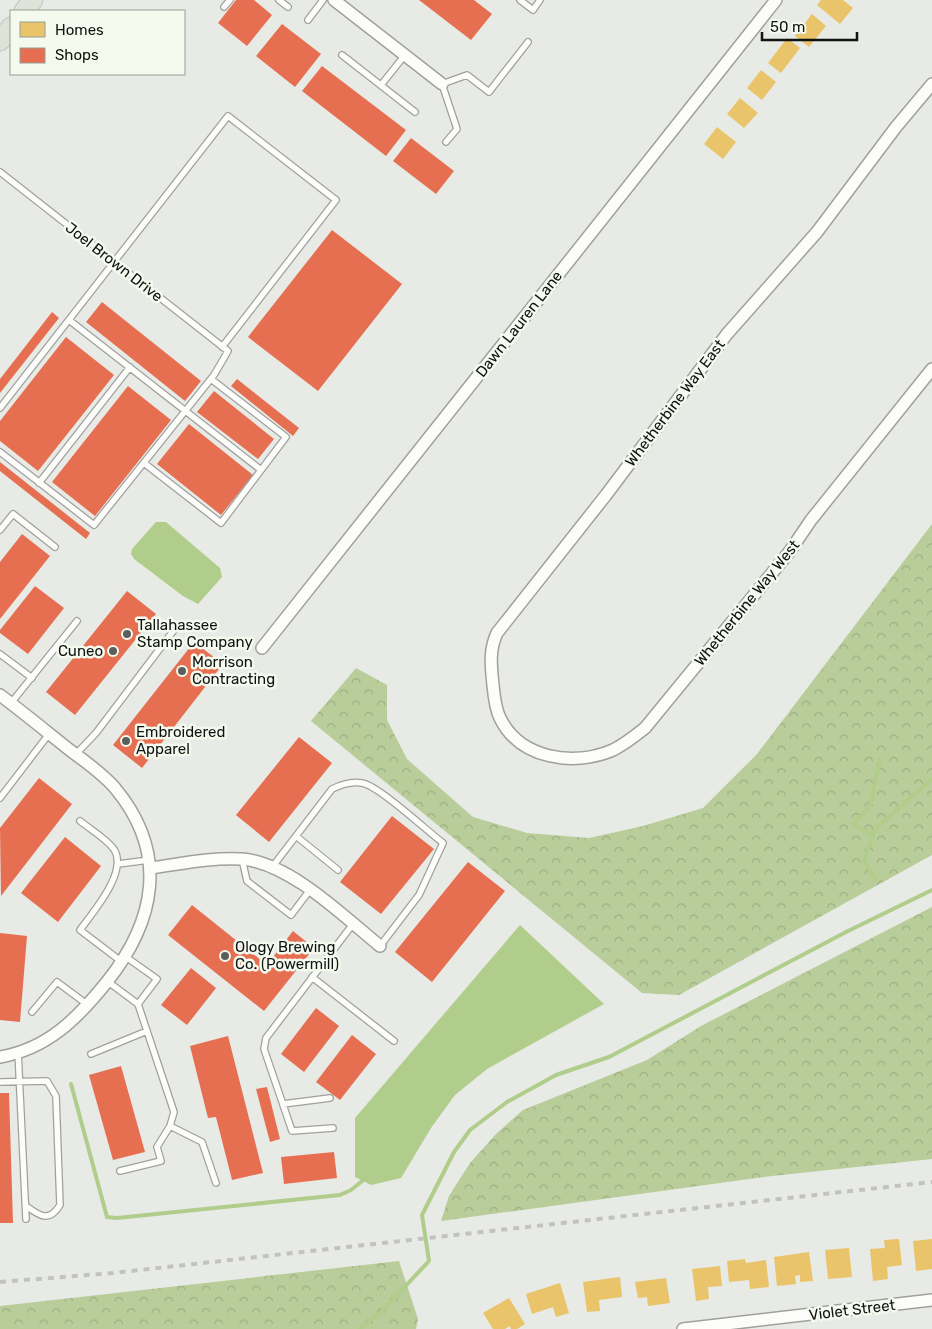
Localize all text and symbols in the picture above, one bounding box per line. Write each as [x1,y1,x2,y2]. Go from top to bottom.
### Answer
legend [10,10,185,75]
scale bar [762,10,857,42]
text: 50 m [770,18,805,36]
text: Homes [55,21,104,39]
text: Shops [55,46,99,64]
street label: Joel Brown Drive [62,218,166,306]
street label: Dawn Lauren Lane [472,267,566,381]
street label: Whetherbine Way East [621,336,729,470]
street label: Whetherbine Way West [691,536,803,670]
place label: Tallahassee Stamp Company [137,616,253,651]
marker: Tallahassee Stamp Company [121,628,133,640]
place label: Cuneo [58,642,103,660]
marker: Cuneo [107,645,119,657]
place label: Morrison Contracting [192,653,275,688]
marker: Morrison Contracting [176,665,188,677]
place label: Embroidered Apparel [136,723,225,758]
marker: Embroidered Apparel [120,735,132,747]
place label: Ology Brewing Co. (Powermill) [235,938,339,973]
marker: Ology Brewing Co. (Powermill) [219,950,231,962]
street label: Violet Street [808,1296,896,1324]

